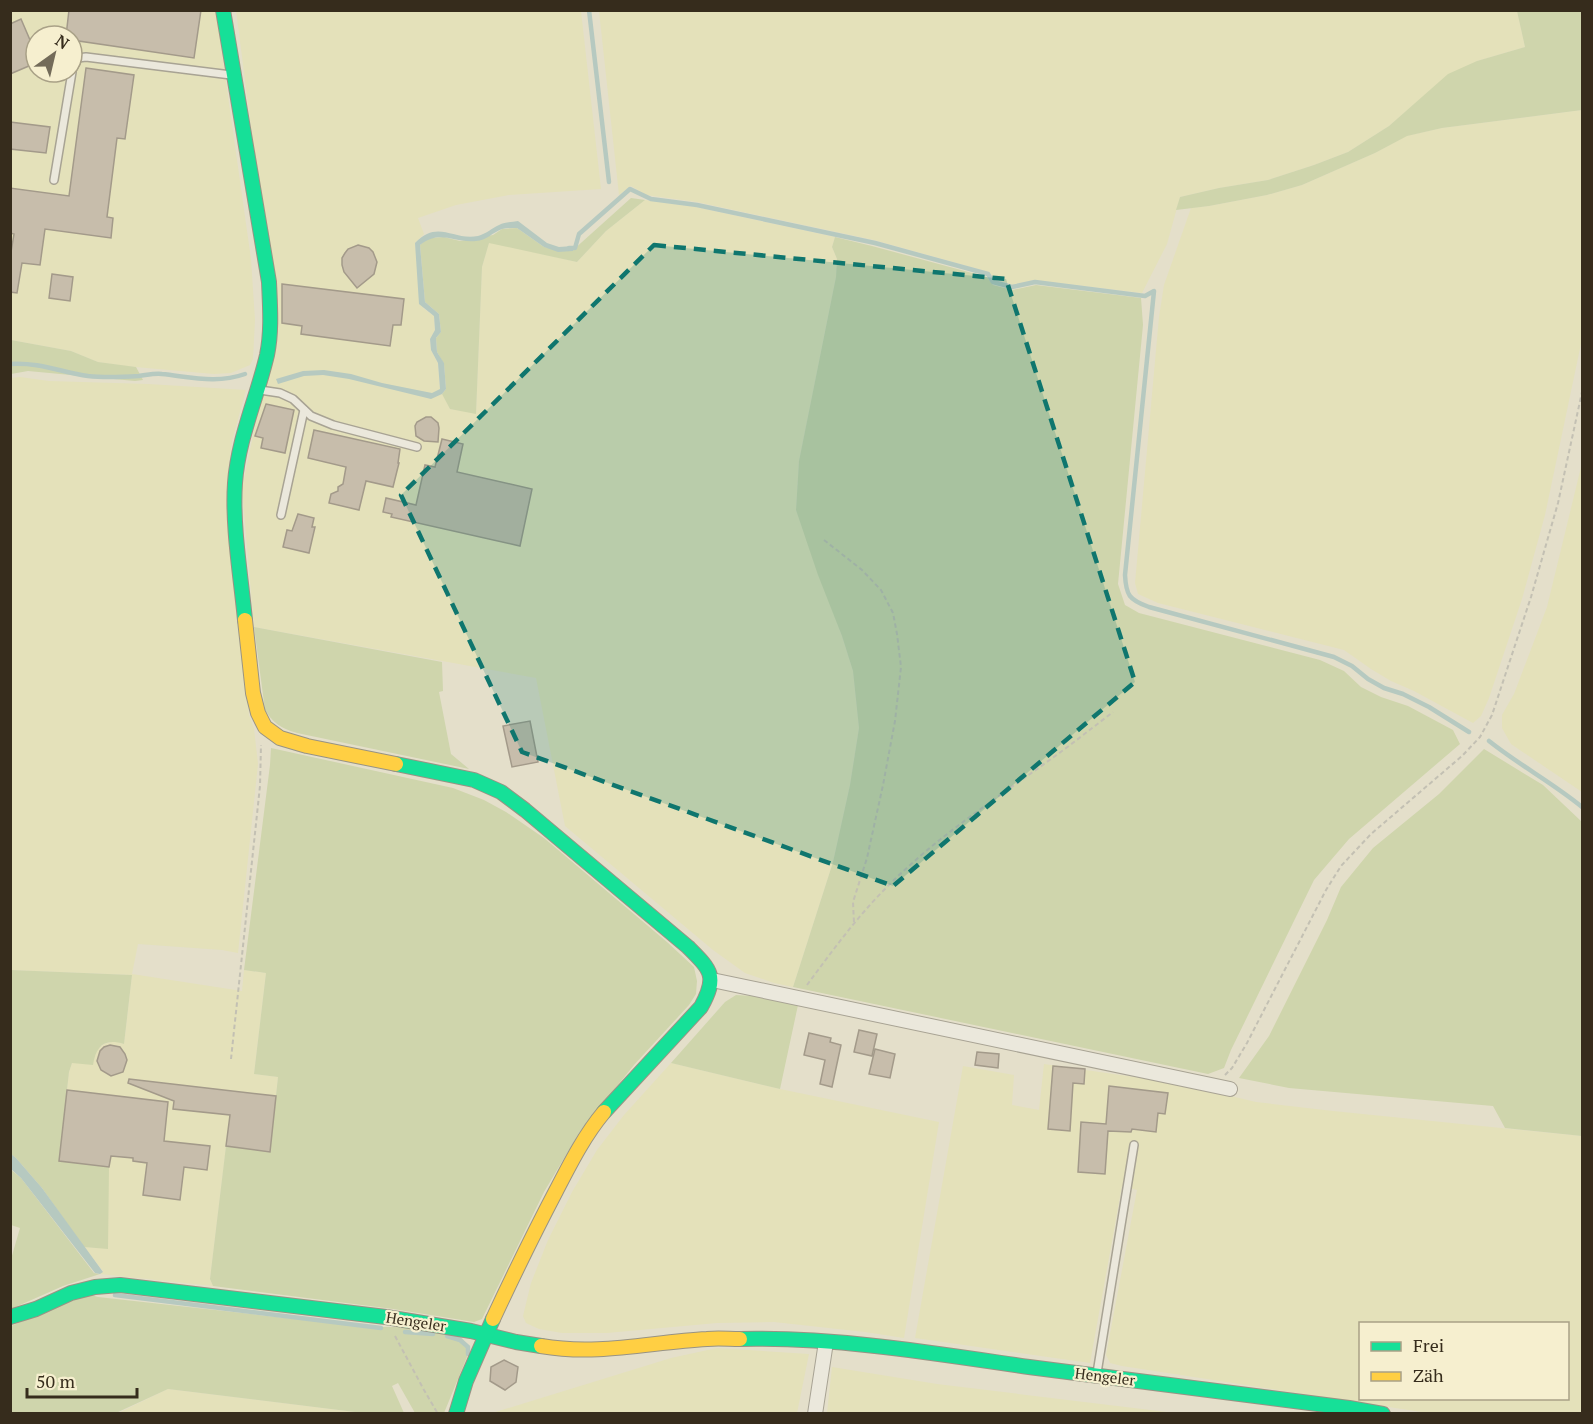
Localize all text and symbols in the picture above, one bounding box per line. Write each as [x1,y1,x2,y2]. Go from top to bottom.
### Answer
north arrow [24,24,84,84]
text: N [51,29,74,54]
street label: Hengeler [385,1306,448,1336]
legend [1359,1322,1569,1400]
text: Frei [1413,1333,1444,1357]
scale bar [27,1361,136,1399]
street label: Hengeler [1074,1362,1137,1390]
text: Zäh [1413,1363,1444,1387]
text: 50 m [36,1369,76,1393]

